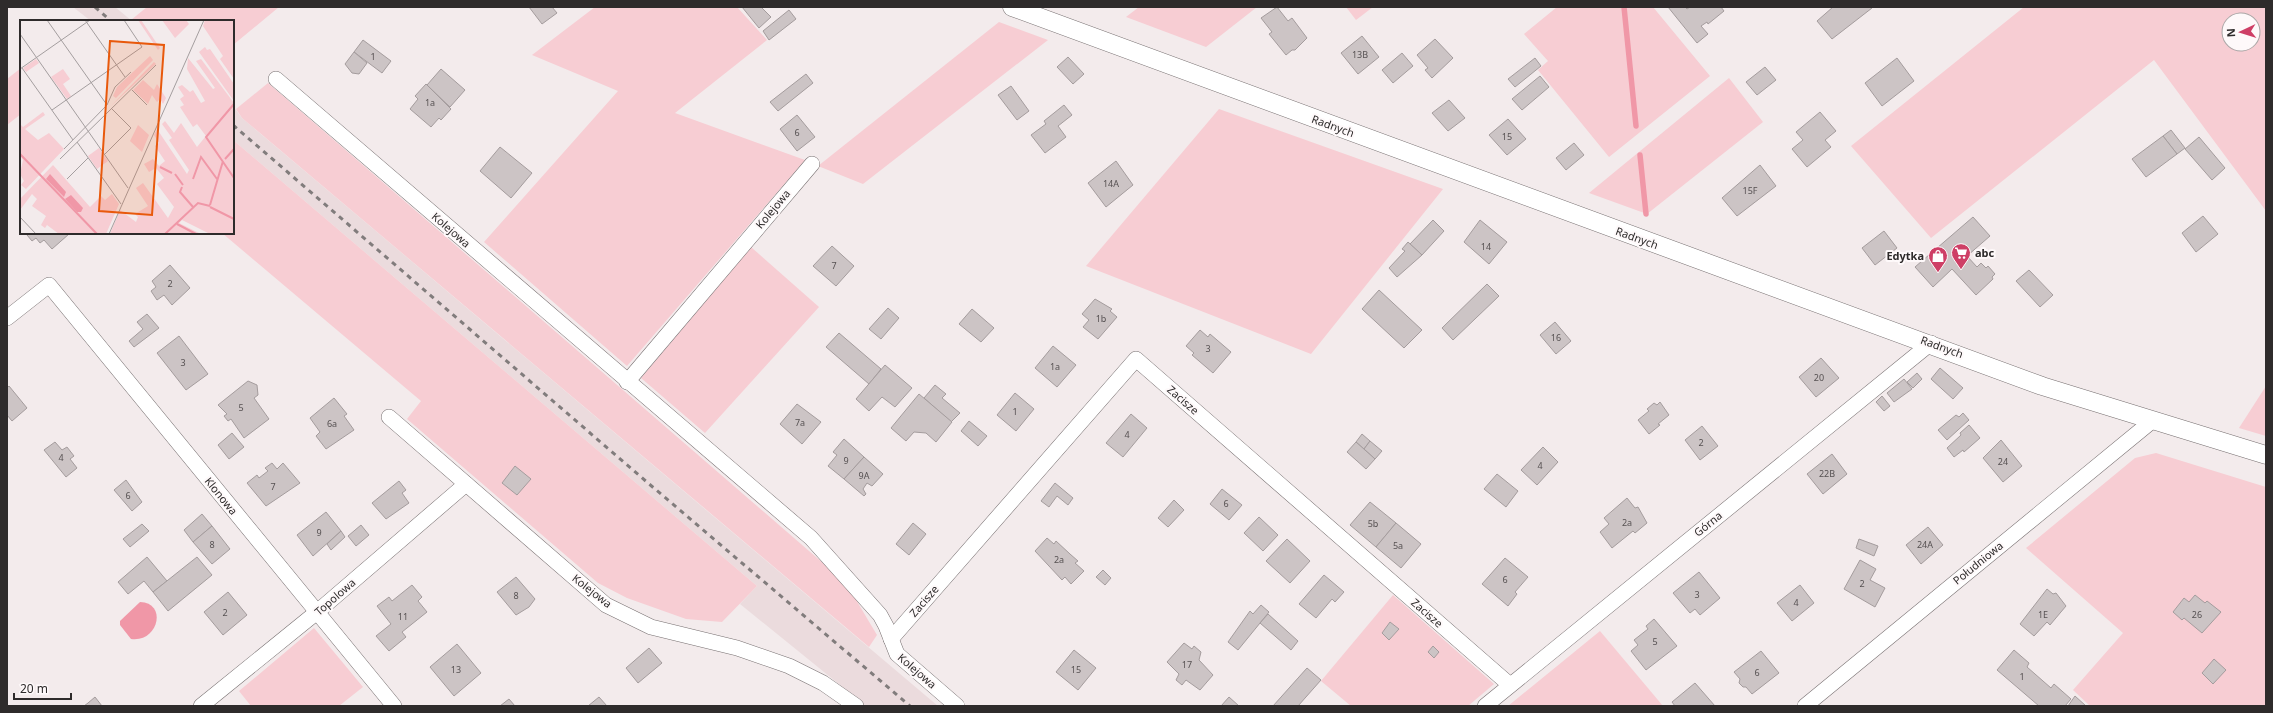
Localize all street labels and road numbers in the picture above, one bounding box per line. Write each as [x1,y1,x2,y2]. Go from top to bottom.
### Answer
street label: Radnych [1310,111,1357,140]
street label: Kolejowa [752,186,793,231]
street label: Kolejowa [429,209,474,251]
street label: Radnych [1614,223,1661,252]
street label: Radnych [1919,332,1966,361]
street label: Zacisze [1164,382,1202,417]
street label: Klonowa [202,474,241,518]
street label: Górna [1690,508,1725,540]
street label: Południowa [1949,538,2006,588]
street label: Kolejowa [569,570,615,611]
street label: Topolowa [311,575,358,619]
street label: Zacisze [906,582,941,620]
street label: Zacisze [1408,595,1446,630]
street label: Kolejowa [895,650,940,692]

